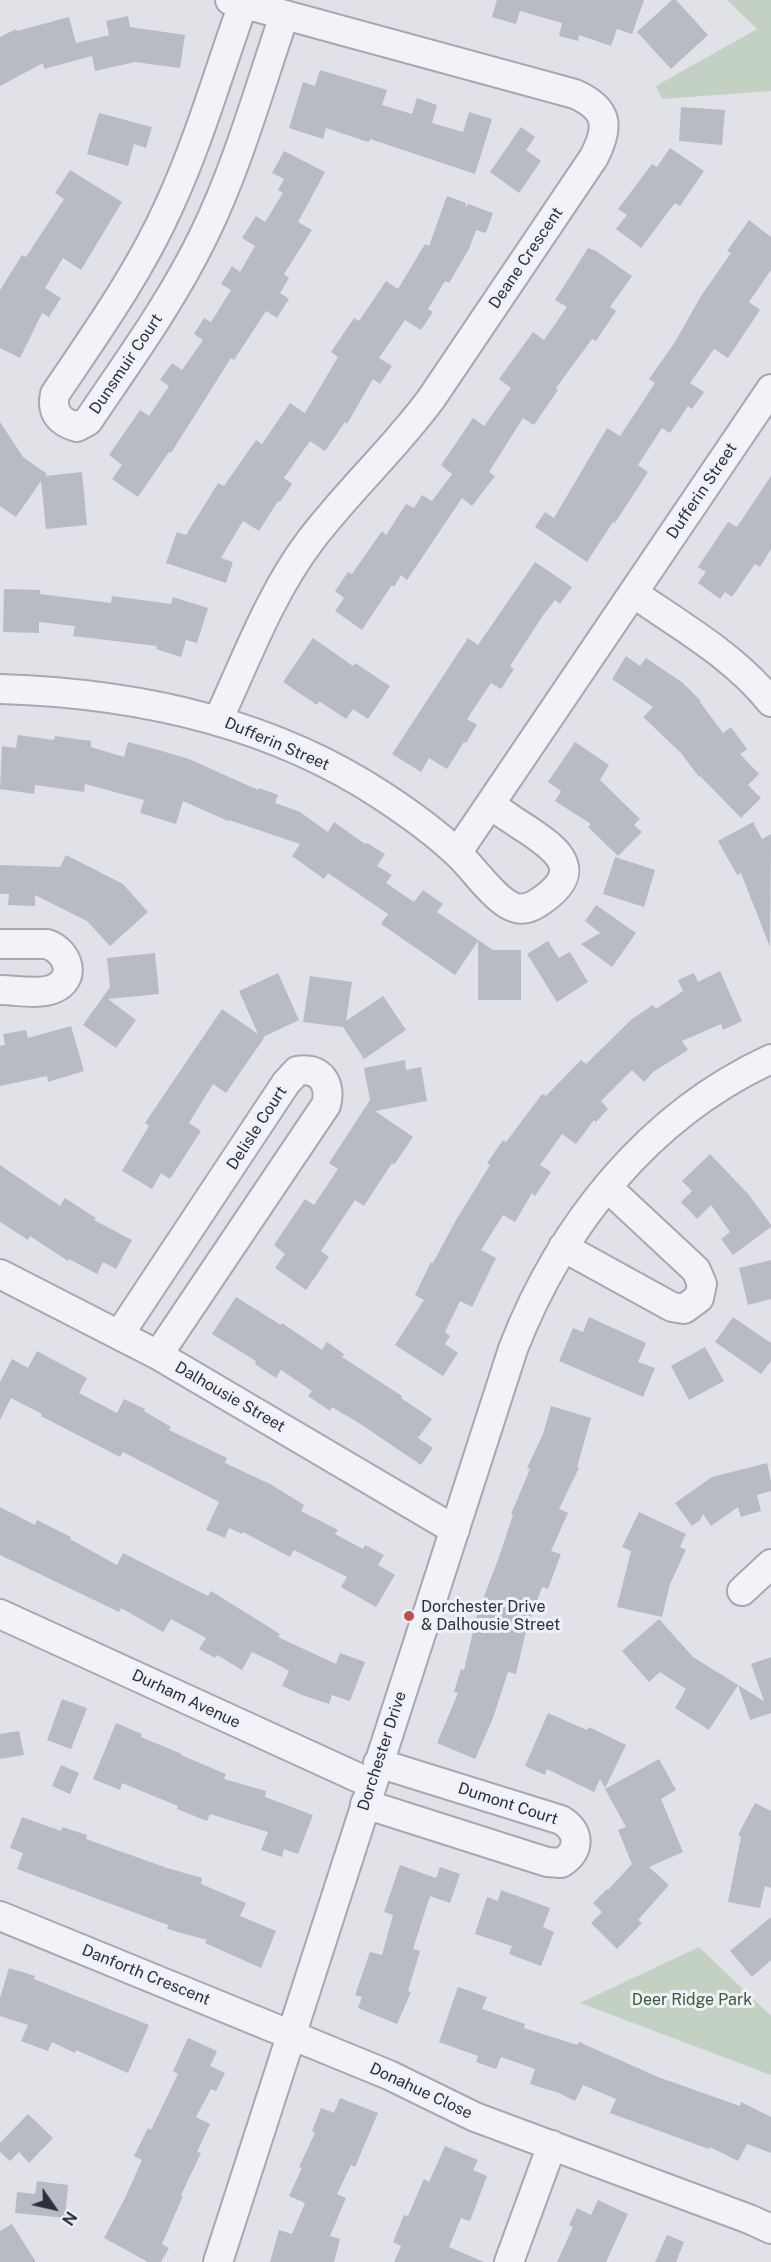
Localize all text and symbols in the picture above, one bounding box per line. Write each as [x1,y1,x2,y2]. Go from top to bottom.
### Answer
street label: Deane Crescent [485,204,567,312]
street label: Dunsmuir Court [85,310,167,418]
street label: Dufferin Street [663,439,741,543]
street label: Dufferin Street [222,713,332,775]
street label: Delisle Court [223,1083,291,1173]
street label: Dalhousie Street [172,1358,288,1436]
place label: Dorchester Drive & Dalhousie Street [421,1597,560,1635]
marker: Dorchester Drive & Dalhousie Street [402,1609,416,1623]
street label: Durham Avenue [129,1665,243,1733]
street label: Dorchester Drive [354,1689,410,1813]
street label: Dumont Court [456,1779,560,1829]
street label: Danforth Crescent [79,1941,213,2009]
park label: Deer Ridge Park [632,1990,752,2010]
street label: Donahue Close [367,2059,475,2123]
north arrow [24,2178,84,2238]
text: N [58,2208,81,2229]

